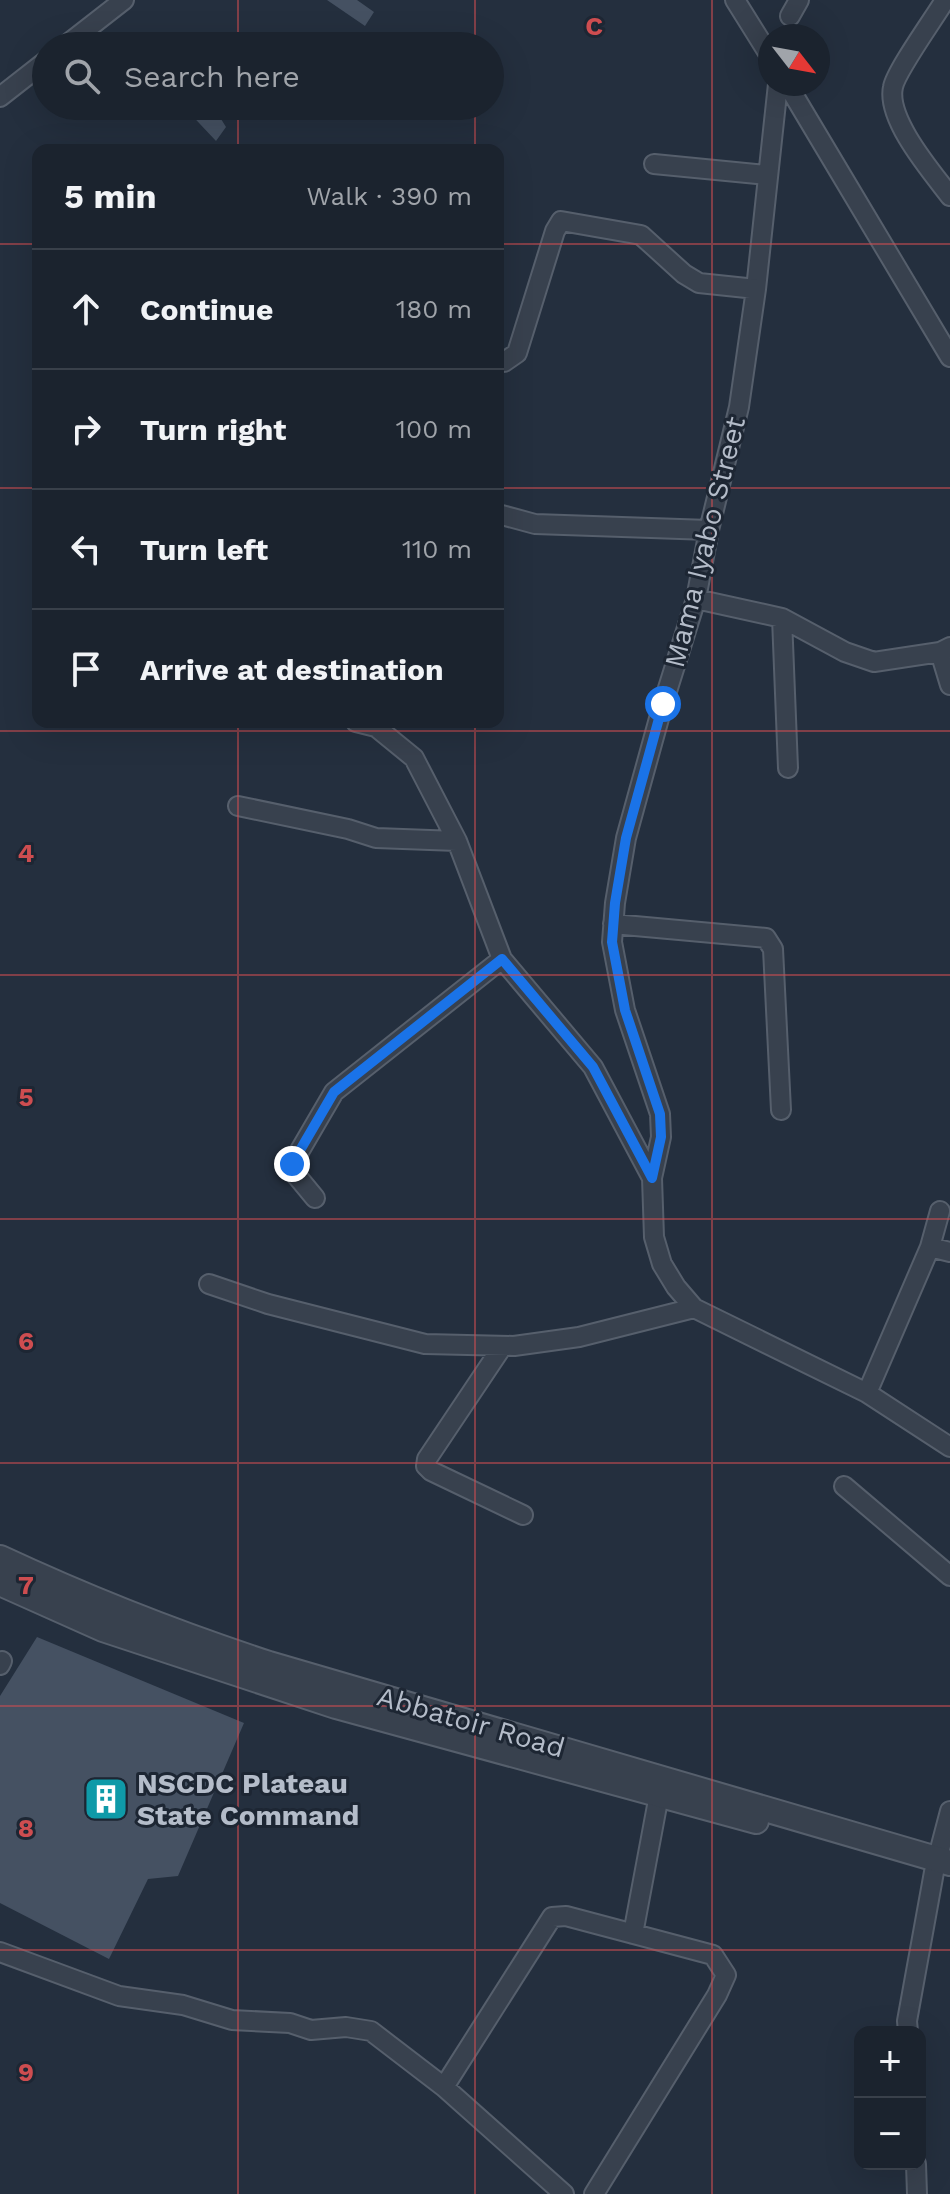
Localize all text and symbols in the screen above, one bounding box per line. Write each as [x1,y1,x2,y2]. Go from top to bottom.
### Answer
text: C [585,11,603,41]
north arrow [758,24,830,96]
search box [32,32,504,120]
icon: search [60,54,104,98]
text: Search here [124,59,300,94]
text: 5 min [64,176,157,216]
text: Walk · 390 m [307,181,472,211]
icon: ahead [64,287,108,331]
text: Continue [140,292,273,327]
text: 180 m [396,294,472,324]
icon: right [64,407,108,451]
text: Turn right [140,412,286,447]
street label: Mama Iyabo Street [658,413,752,671]
text: 100 m [396,414,472,444]
icon: left [64,527,108,571]
text: Turn left [140,532,268,567]
text: 110 m [402,534,472,564]
icon: arrive [64,647,108,691]
text: Arrive at destination [140,652,444,687]
route start [645,686,681,722]
text: 4 [18,838,35,868]
text: 5 [18,1082,34,1112]
route end [274,1146,310,1182]
text: 6 [18,1326,34,1356]
text: 7 [18,1570,34,1600]
street label: Abbatoir Road [373,1679,569,1765]
place label: NSCDC Plateau State Command [137,1767,359,1832]
building icon: NSCDC Plateau State Command [82,1775,130,1823]
text: 8 [18,1813,34,1843]
map controls [854,2026,926,2170]
button: + [854,2026,926,2098]
text: 9 [18,2057,34,2087]
button: − [854,2098,926,2170]

